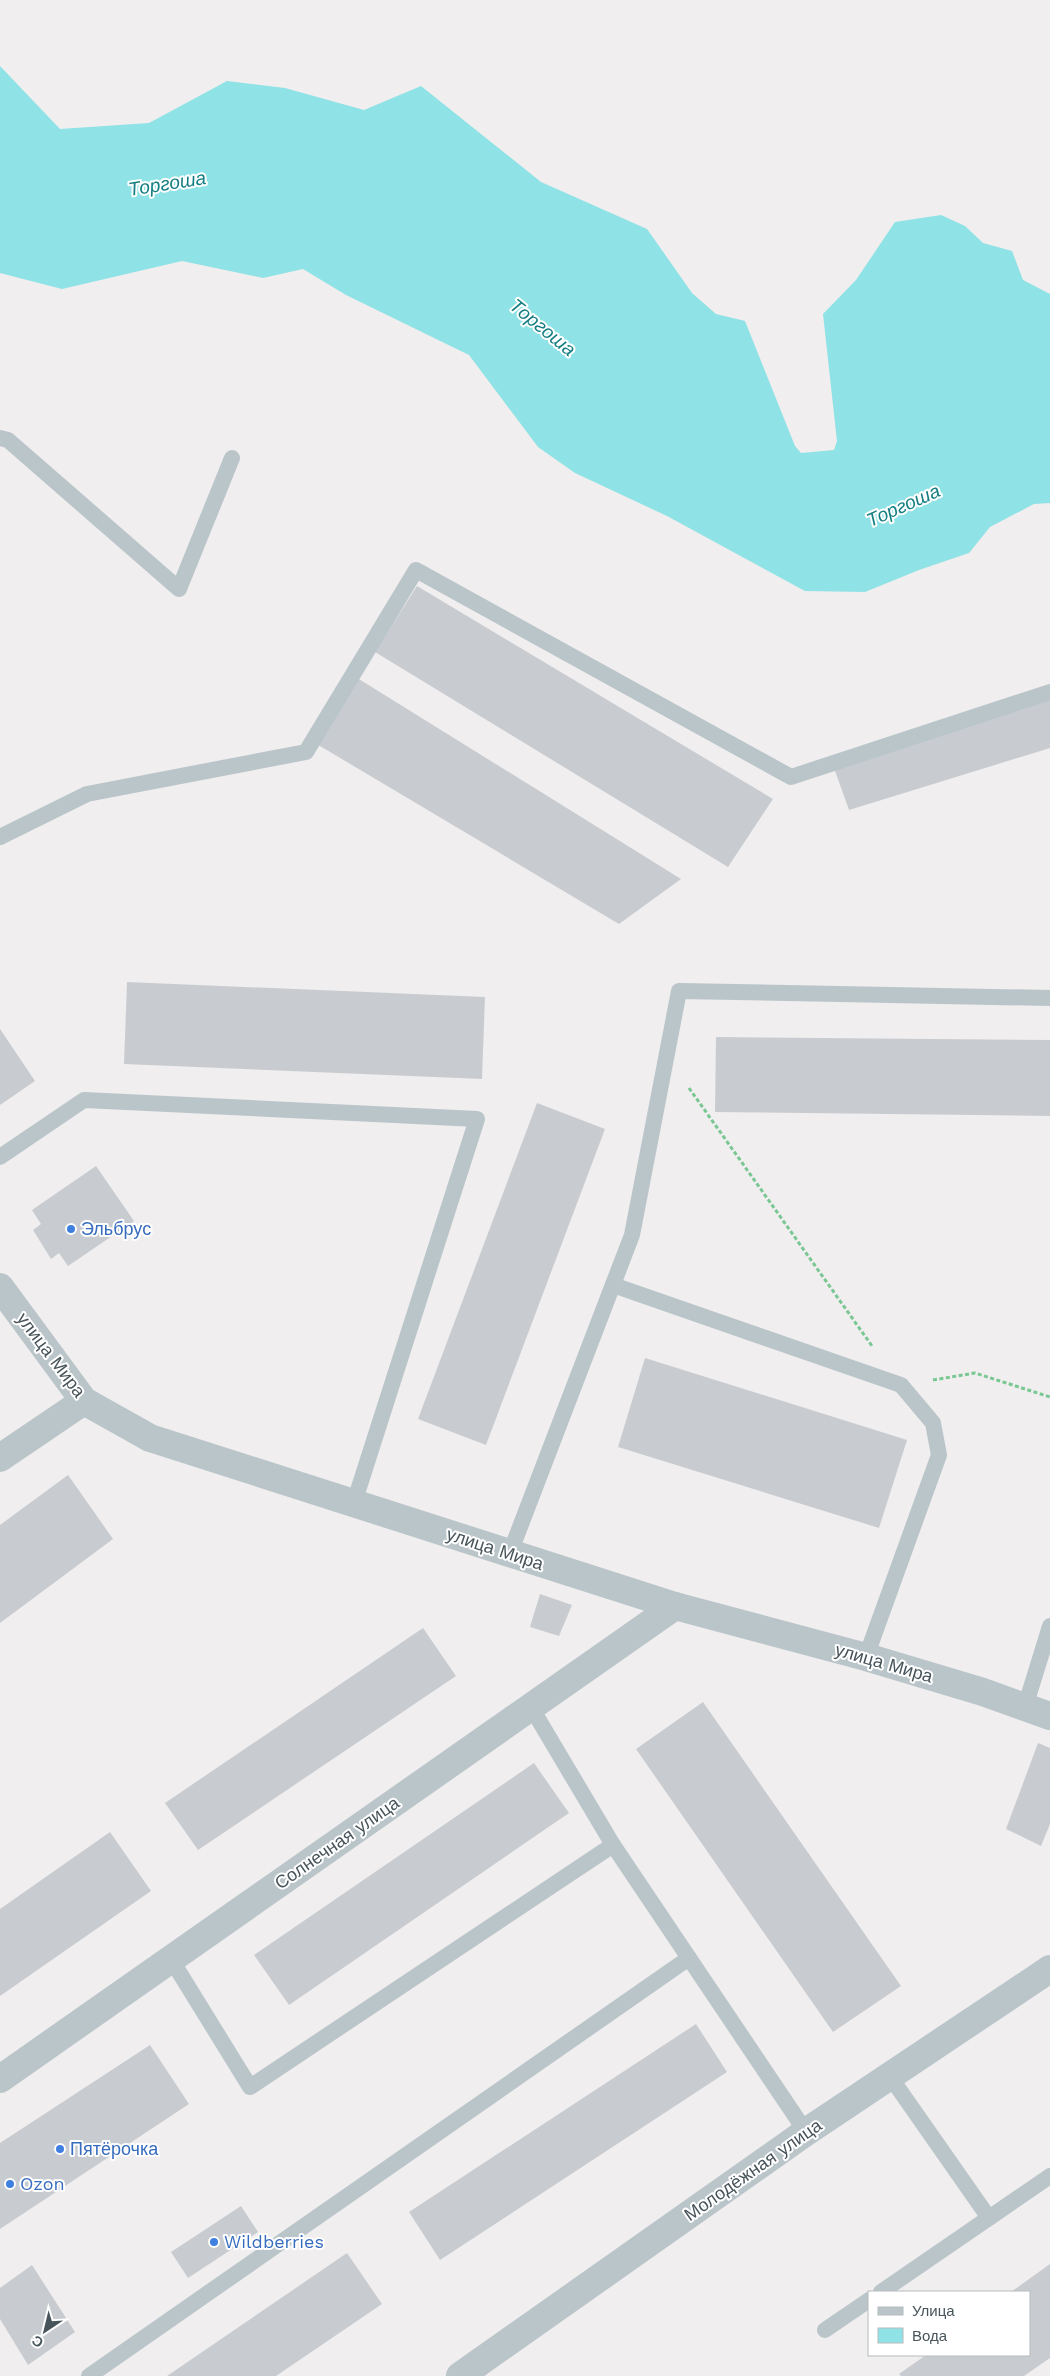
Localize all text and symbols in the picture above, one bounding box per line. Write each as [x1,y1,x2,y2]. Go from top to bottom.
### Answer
water label: Торгоша [127,166,207,201]
water label: Торгоша [505,294,580,361]
water label: Торгоша [863,479,944,532]
place label: Эльбрус [81,1218,151,1239]
marker: Эльбрус [65,1223,77,1235]
street label: улица Мира [13,1308,91,1402]
street label: улица Мира [444,1523,547,1574]
street label: улица Мира [833,1639,936,1687]
street label: Солнечная улица [270,1791,404,1893]
street label: Молодёжная улица [680,2114,826,2225]
place label: Пятёрочка [70,2138,159,2159]
marker: Пятёрочка [54,2143,66,2155]
place label: Ozon [20,2173,65,2194]
marker: Ozon [4,2178,16,2190]
place label: Wildberries [224,2231,324,2252]
marker: Wildberries [208,2236,220,2248]
legend [868,2291,1030,2356]
text: Улица [912,2302,955,2320]
north arrow [20,2306,70,2356]
text: Вода [912,2327,948,2345]
text: С [29,2332,46,2351]

